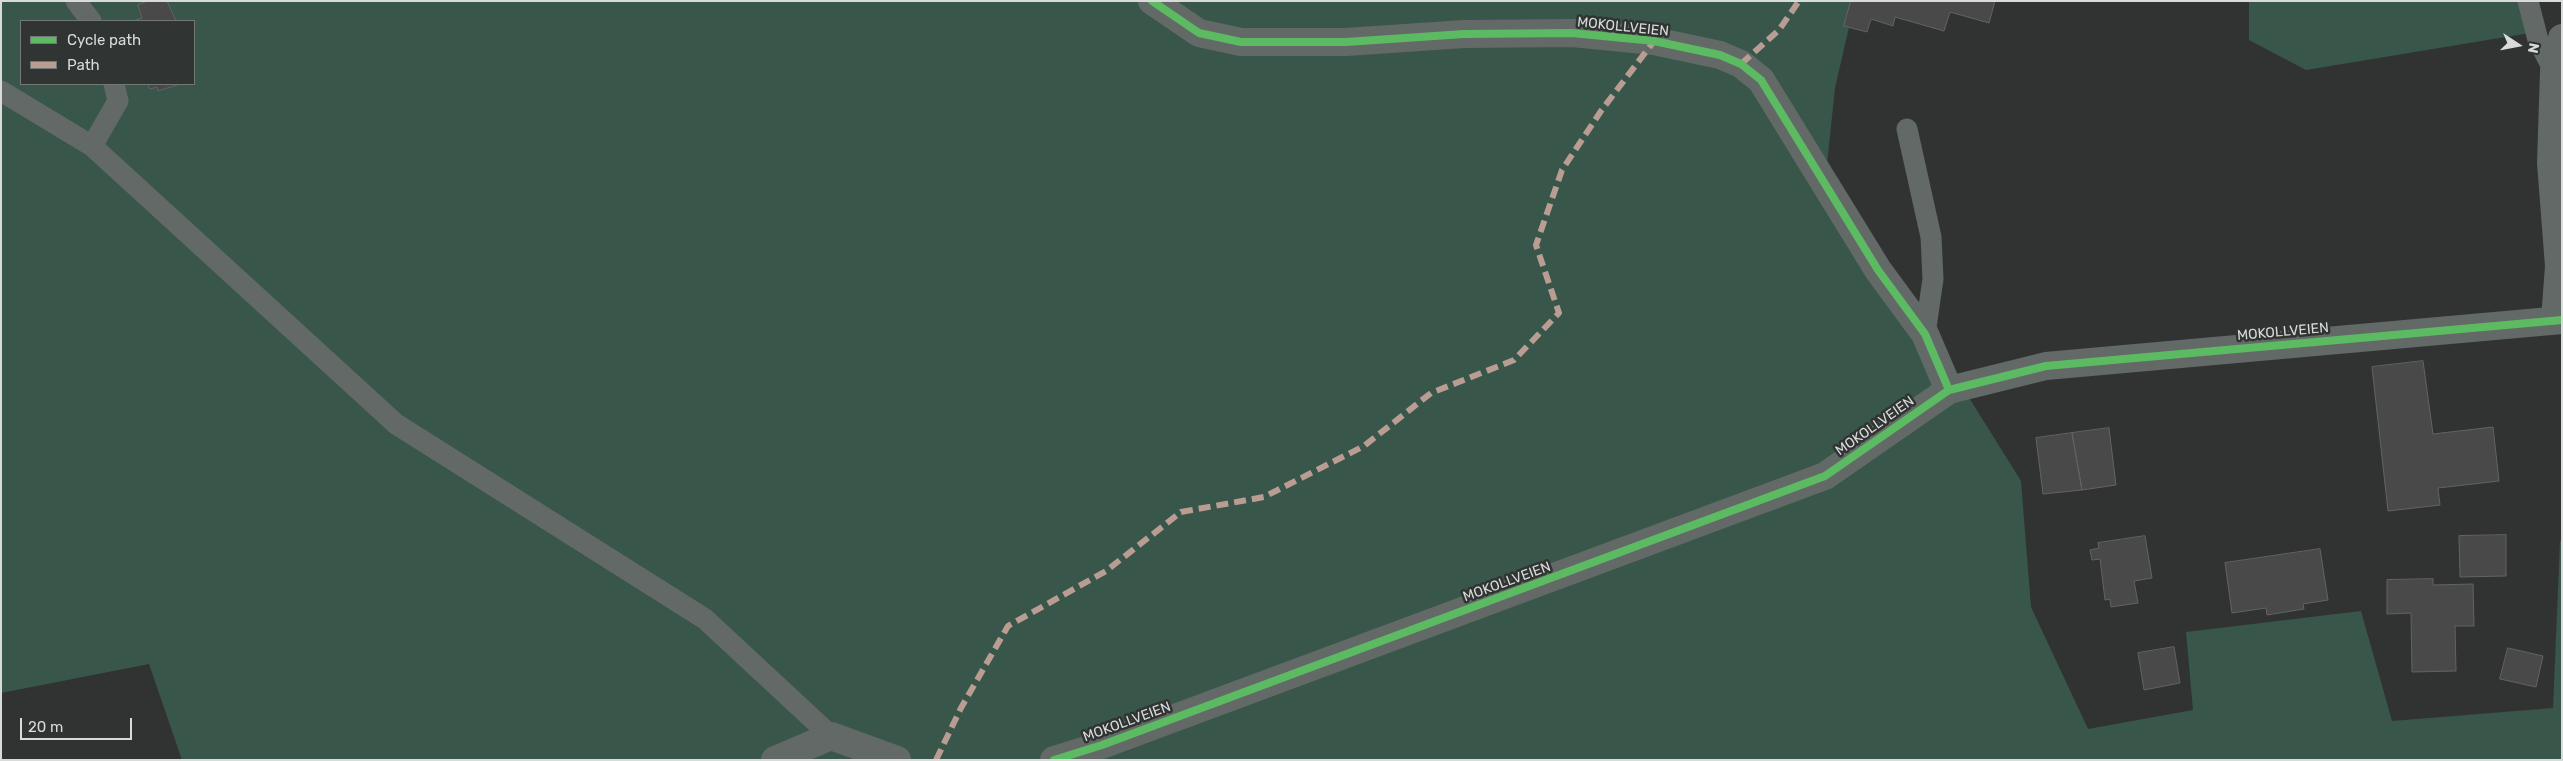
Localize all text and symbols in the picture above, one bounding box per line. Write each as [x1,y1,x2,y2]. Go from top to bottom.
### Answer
street label: MOKOLLVEIEN [1576,14,1670,40]
legend [20,20,195,85]
north arrow [2493,20,2543,70]
text: Cycle path [67,31,141,49]
text: N [2524,41,2543,55]
text: Path [67,56,100,74]
street label: MOKOLLVEIEN [2236,320,2330,344]
street label: MOKOLLVEIEN [1832,393,1918,459]
street label: MOKOLLVEIEN [1461,558,1553,606]
street label: MOKOLLVEIEN [1081,698,1173,746]
scale bar [22,708,135,740]
text: 20 m [28,718,63,736]

